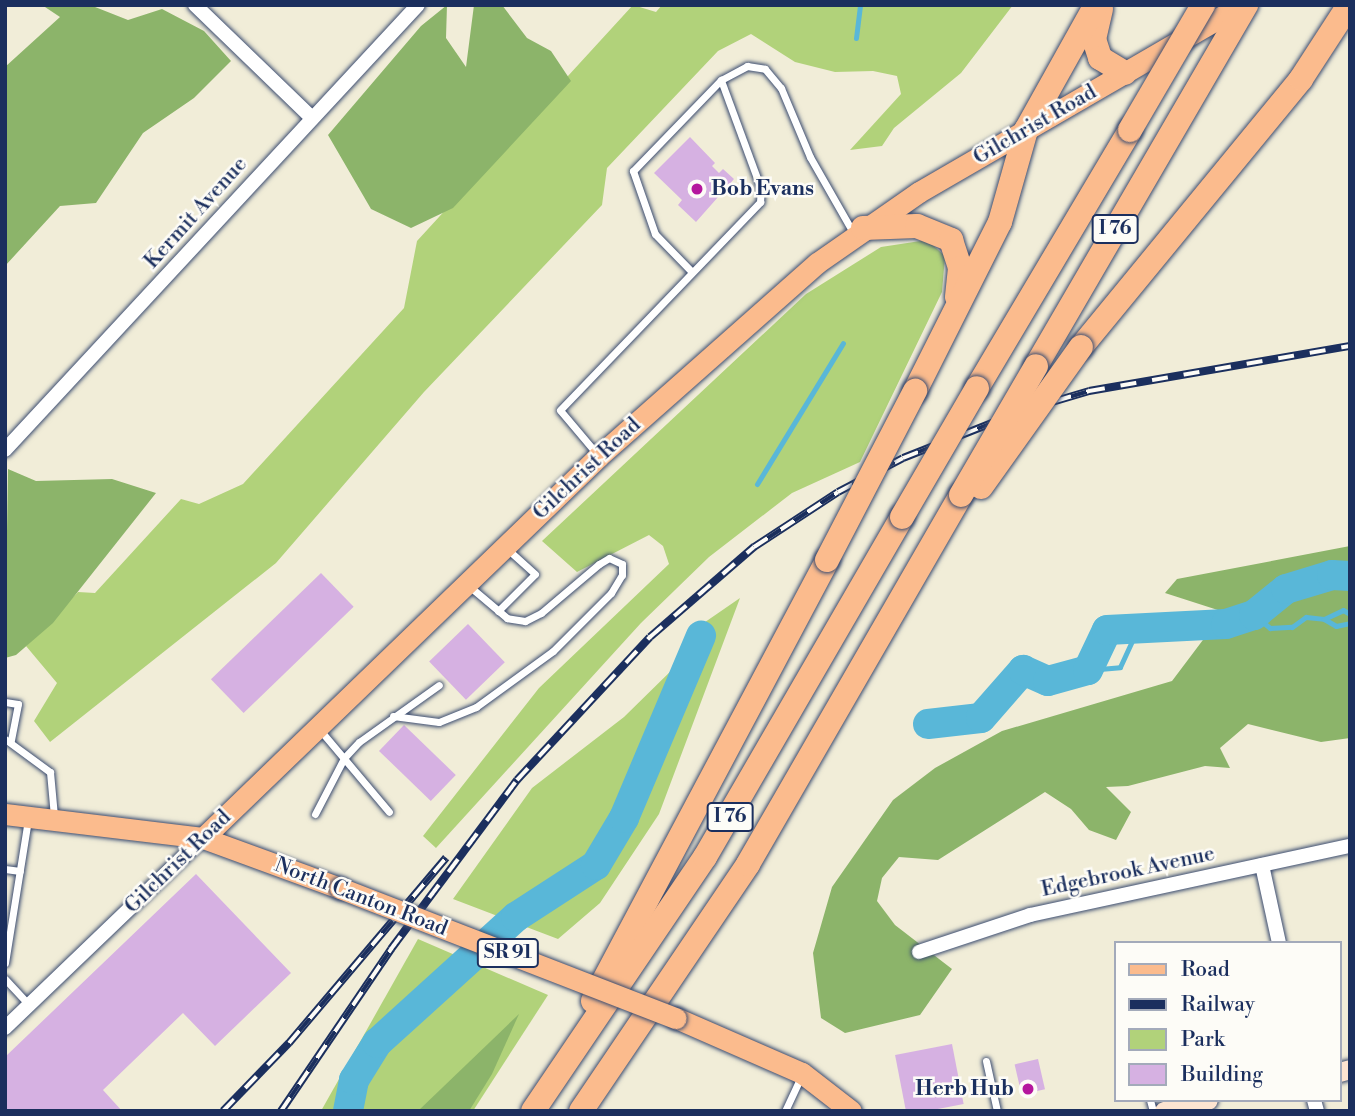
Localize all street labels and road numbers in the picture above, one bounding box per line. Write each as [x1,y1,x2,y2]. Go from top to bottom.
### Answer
street label: Gilchrist Road [969,80,1101,170]
street label: Kermit Avenue [139,152,253,274]
road number: I 76 [1090,214,1140,244]
street label: Gilchrist Road [528,413,646,525]
road number: I 76 [706,802,754,832]
street label: Gilchrist Road [120,805,236,919]
street label: Edgebrook Avenue [1039,841,1217,903]
street label: North Canton Road [271,852,451,942]
road number: SR 91 [476,937,540,968]

